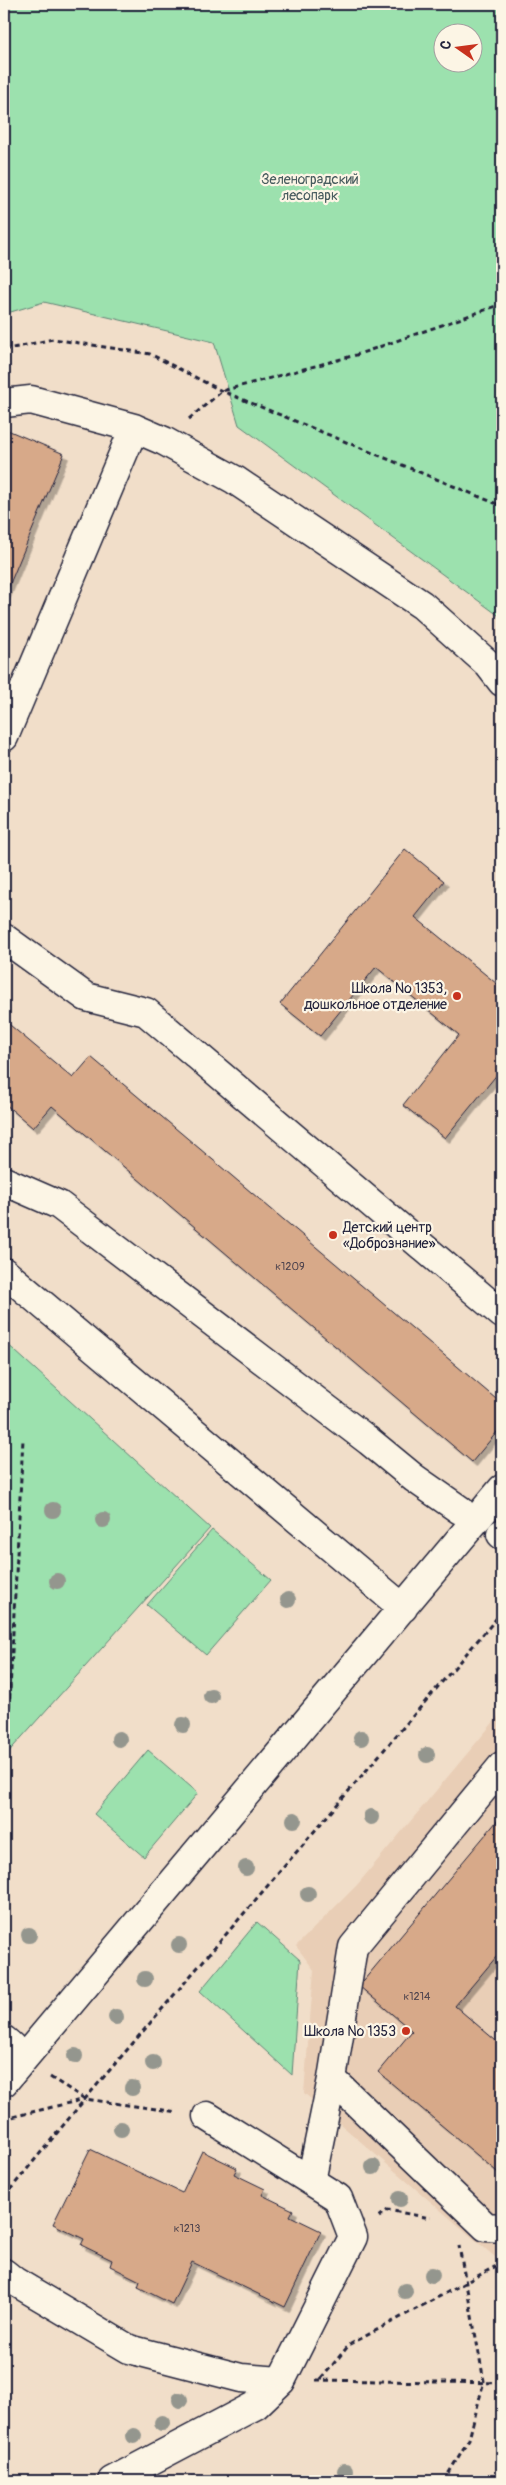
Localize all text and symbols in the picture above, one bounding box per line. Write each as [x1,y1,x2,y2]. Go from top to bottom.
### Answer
north arrow [434,22,484,72]
text: С [437,38,455,51]
park label: Зеленоградский лесопарк [261,171,359,204]
place label: Школа № 1353, дошкольное отделение [304,980,447,1013]
marker: Школа № 1353, дошкольное отделение [451,990,463,1002]
place label: Детский центр «Добрознание» [342,1219,436,1252]
marker: Детский центр «Добрознание» [327,1229,339,1241]
house number: к1209 [275,1260,305,1273]
house number: к1214 [404,1990,431,2003]
place label: Школа № 1353 [304,2023,396,2040]
marker: Школа № 1353 [400,2025,412,2037]
house number: к1213 [174,2222,200,2235]

